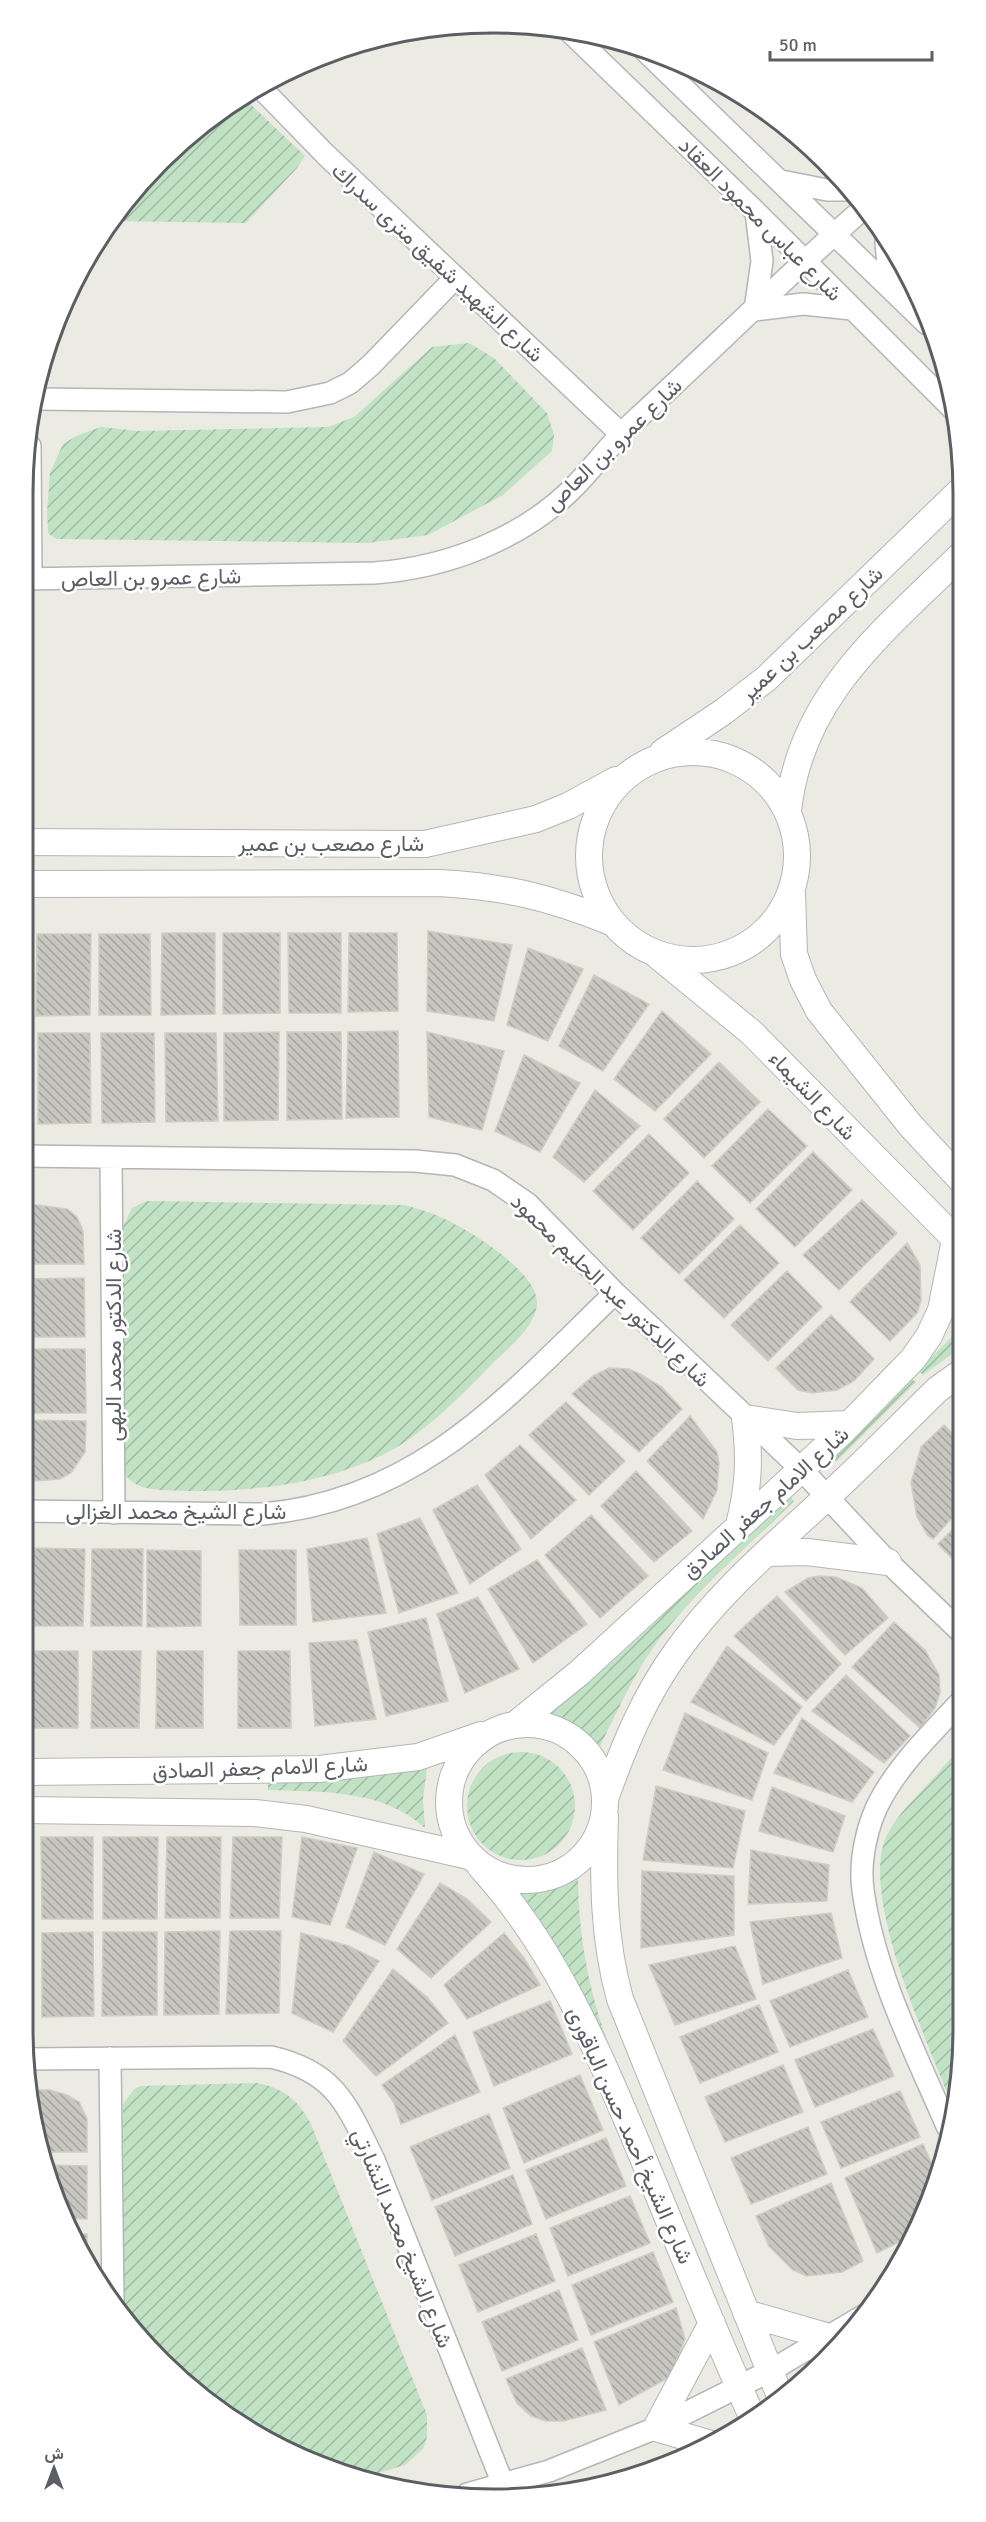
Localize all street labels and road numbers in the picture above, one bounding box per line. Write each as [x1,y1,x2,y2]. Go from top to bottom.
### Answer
street label: شارع عباس محمود العقاد [672,132,848,308]
street label: شارع الشهيد شفيق مترى سدراك [325,157,550,369]
street label: شارع عمرو بن العاص [539,372,688,517]
street label: شارع مصعب بن عمير [733,560,889,708]
street label: شارع عمرو بن العاص [61,562,241,594]
street label: شارع مصعب بن عمير [237,830,424,858]
street label: شارع الشيماء [762,1045,862,1147]
street label: شارع الدكتور عبد الحليم محمود [504,1188,716,1394]
street label: شارع الدكتور محمد البهى [100,1229,128,1441]
street label: شارع الامام جعفر الصادق [676,1420,855,1585]
street label: شارع الشيخ محمد الغزالى [66,1498,286,1526]
street label: شارع الامام جعفر الصادق [152,1750,368,1786]
street label: شارع الشيخ أحمد حسن الباقورى [561,2002,700,2269]
street label: شارع الشيخ محمد النشارتي [341,2124,459,2354]

